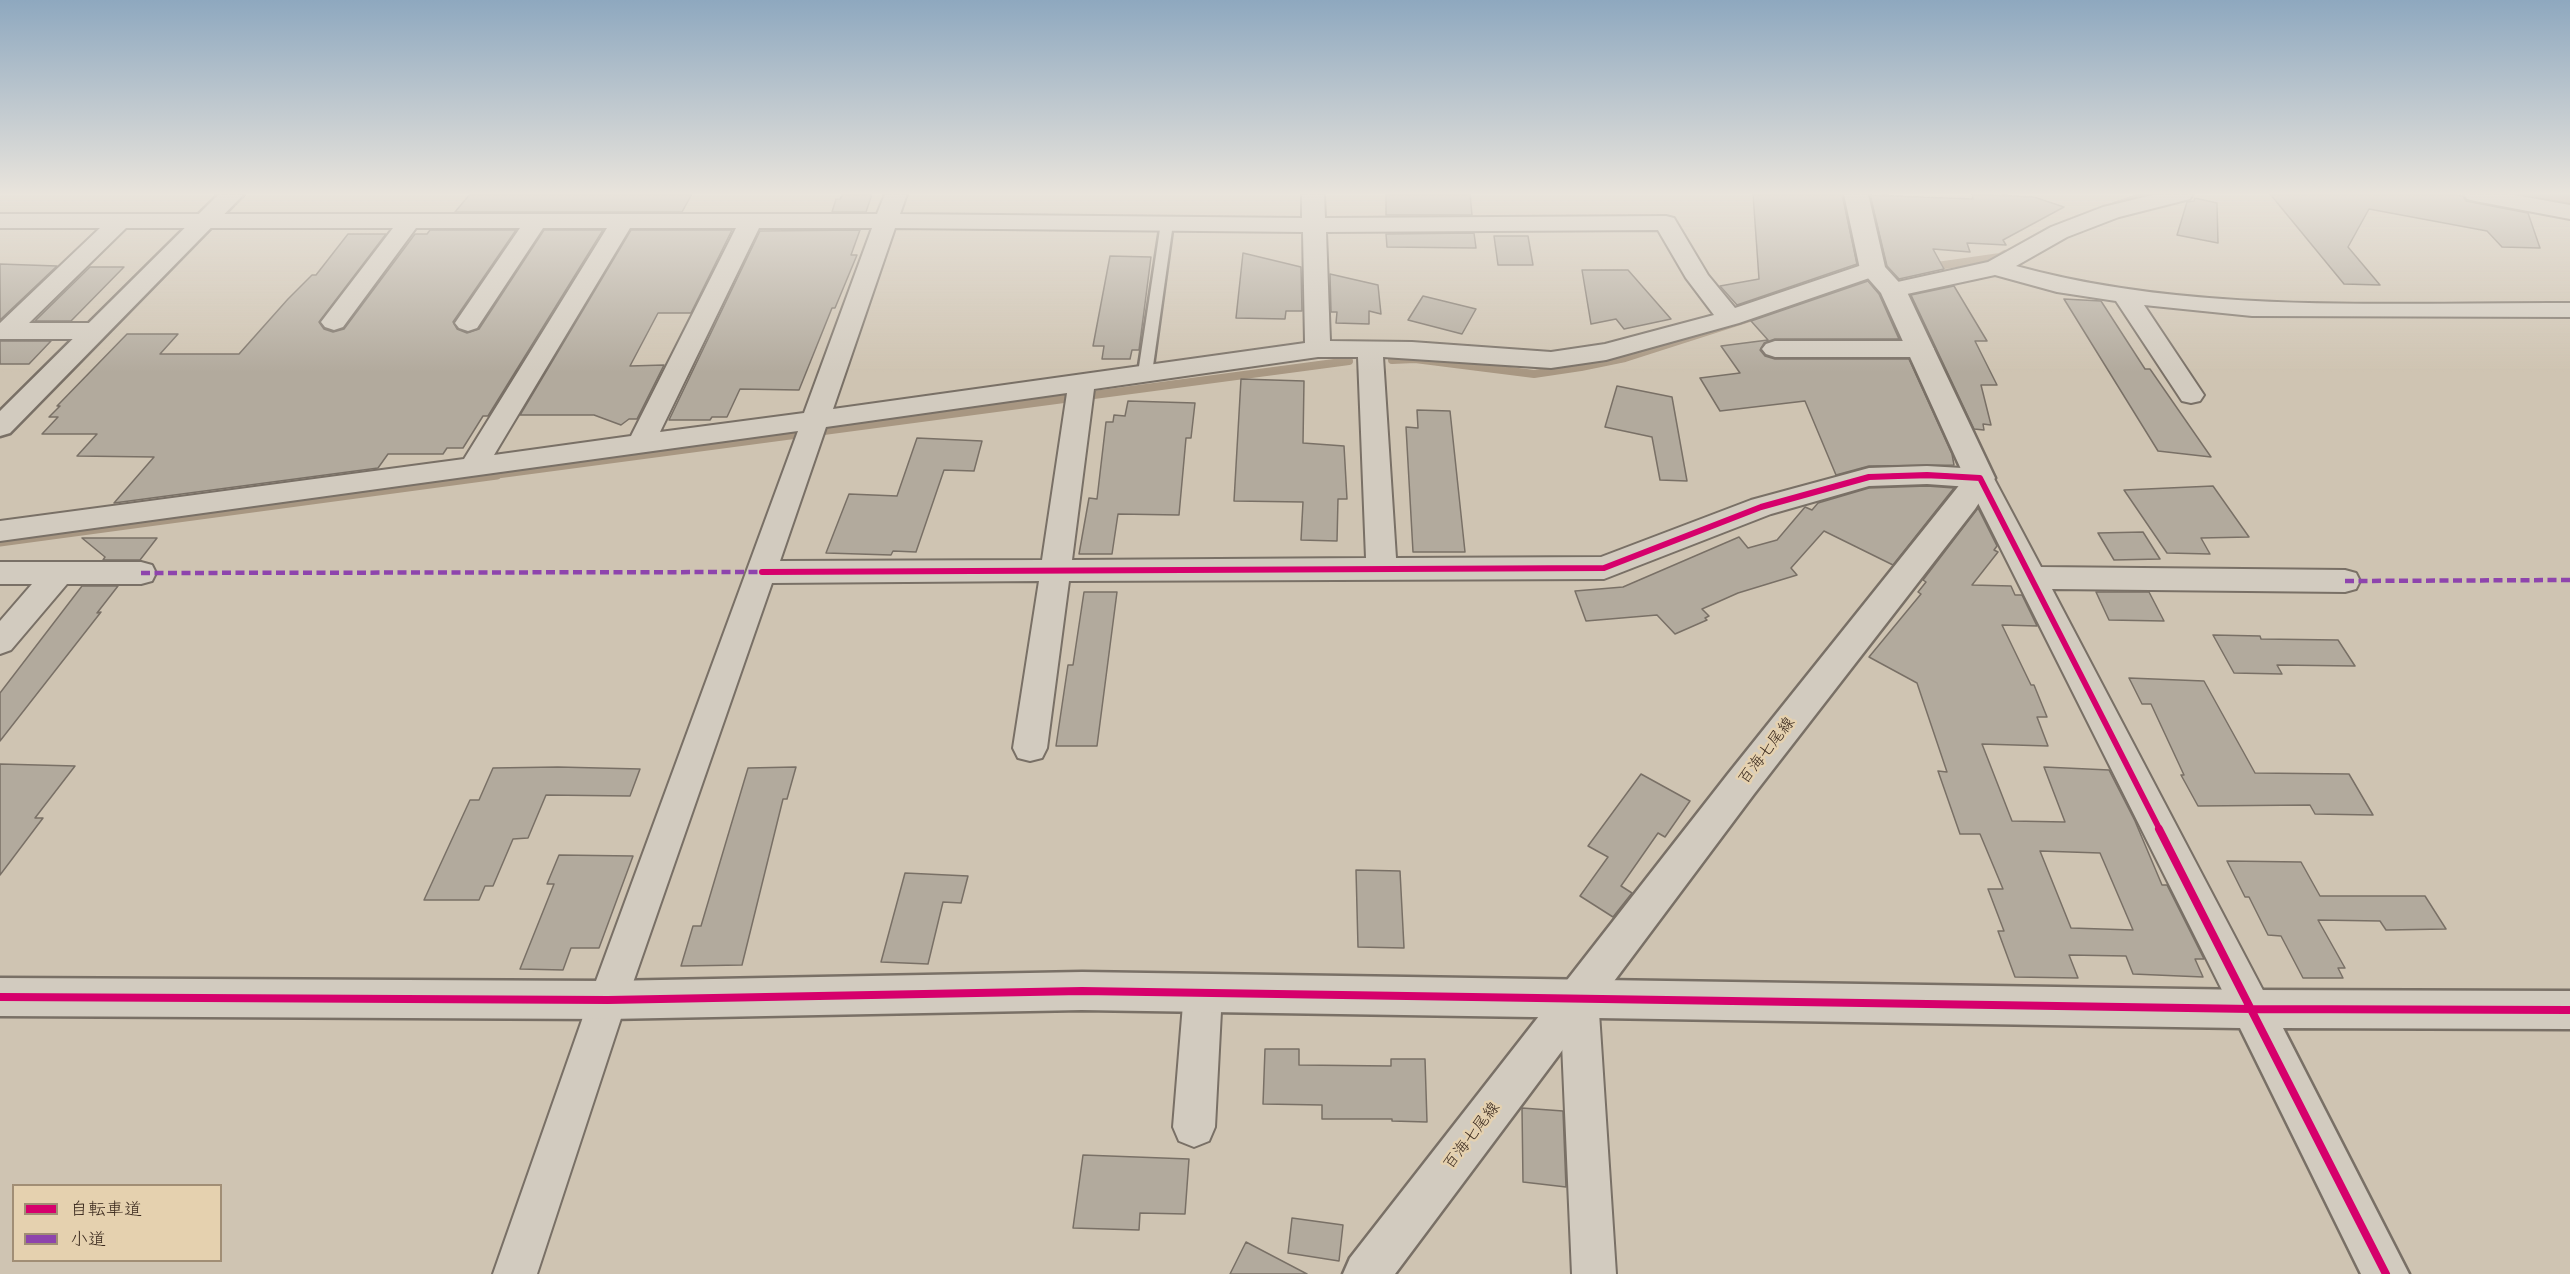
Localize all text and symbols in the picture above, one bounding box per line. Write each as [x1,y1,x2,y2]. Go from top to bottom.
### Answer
street label: 百海七尾線 [1735,714,1799,788]
street label: 百海七尾線 [1440,1099,1504,1173]
legend [12,1184,222,1262]
text: 自転車道 [70,1193,142,1225]
text: 小道 [70,1223,106,1255]

